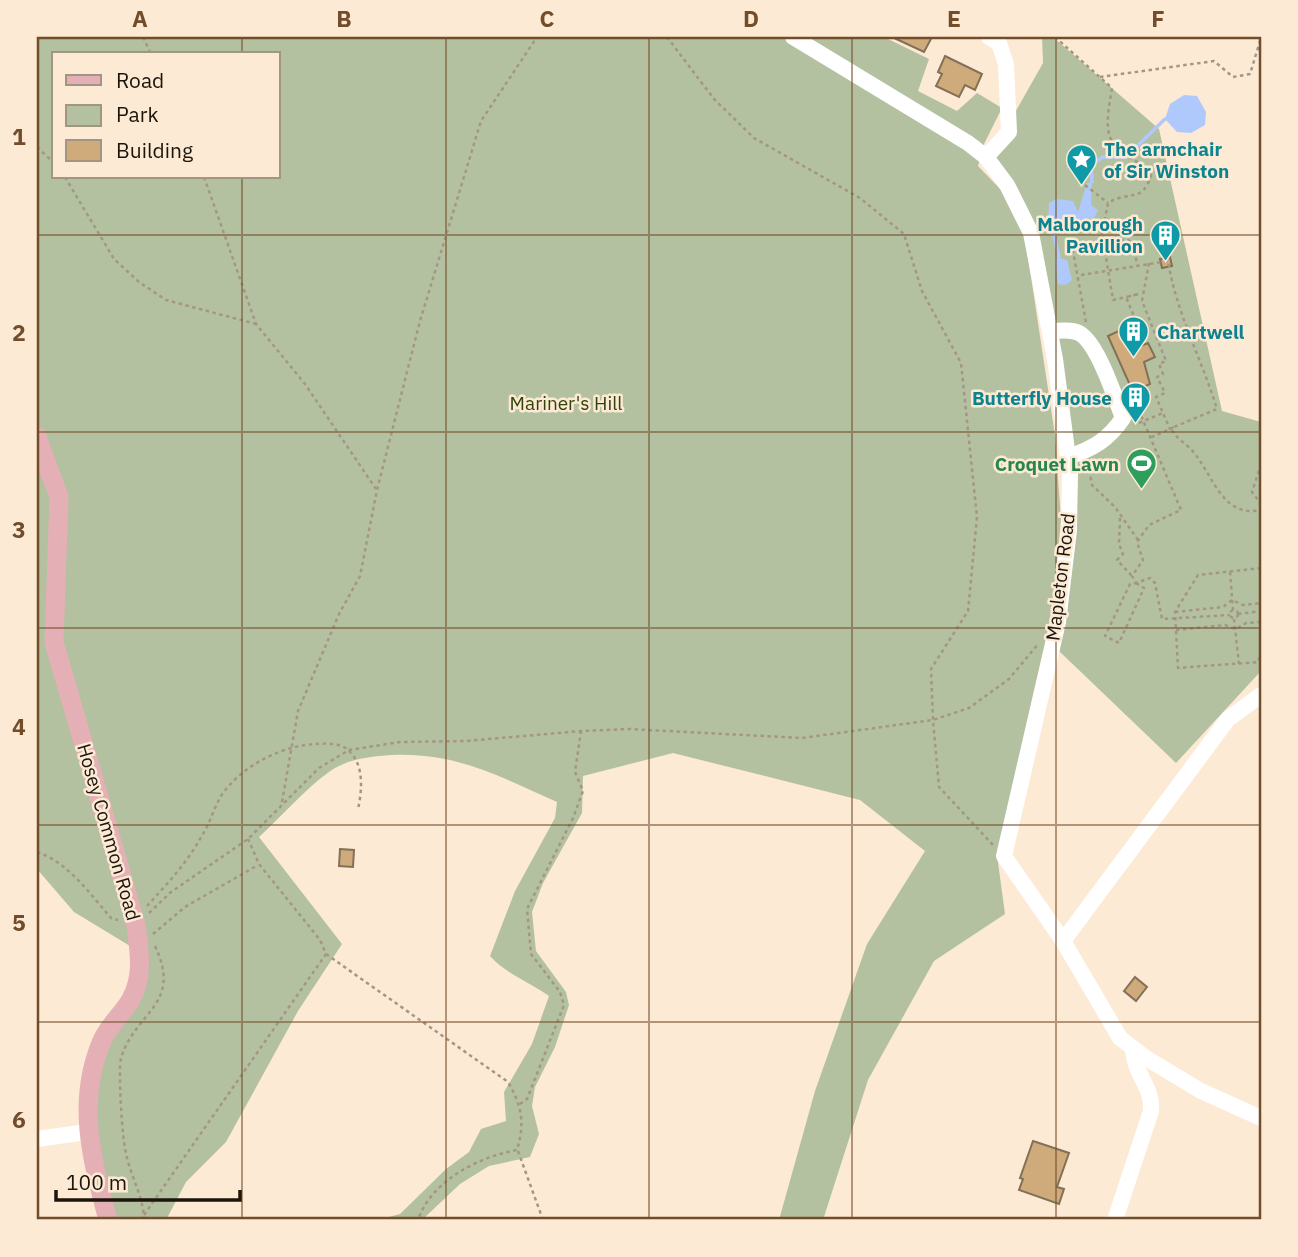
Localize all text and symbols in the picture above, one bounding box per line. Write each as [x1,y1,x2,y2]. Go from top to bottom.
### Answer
text: A [132,3,148,33]
text: B [336,3,352,33]
text: C [540,3,555,33]
text: D [743,3,759,33]
text: E [947,3,961,33]
text: F [1151,3,1165,33]
legend [52,52,280,178]
text: Road [116,66,164,94]
text: Park [116,100,159,128]
text: 1 [12,121,26,151]
text: Building [116,136,193,164]
place label: The armchair of Sir Winston [1104,137,1229,183]
place icon: The armchair of Sir Winston [1064,143,1098,187]
place label: Malborough Pavillion [1037,212,1143,258]
building icon: Malborough Pavillion [1149,218,1183,262]
building icon: Chartwell [1117,315,1151,359]
text: 2 [12,317,26,347]
place label: Chartwell [1157,320,1245,344]
building icon: Butterfly House [1118,381,1152,425]
place label: Butterfly House [972,386,1112,410]
park label: Mariner's Hill [510,391,622,415]
sports icon: Croquet Lawn [1125,447,1159,491]
place label: Croquet Lawn [995,452,1119,476]
street label: Mapleton Road [1040,512,1080,642]
text: 3 [12,514,26,544]
text: 4 [12,711,26,741]
street label: Hosey Common Road [72,741,146,923]
text: 5 [12,907,26,937]
text: 6 [12,1104,26,1134]
scale bar [56,1159,240,1203]
text: 100 m [66,1168,127,1196]

